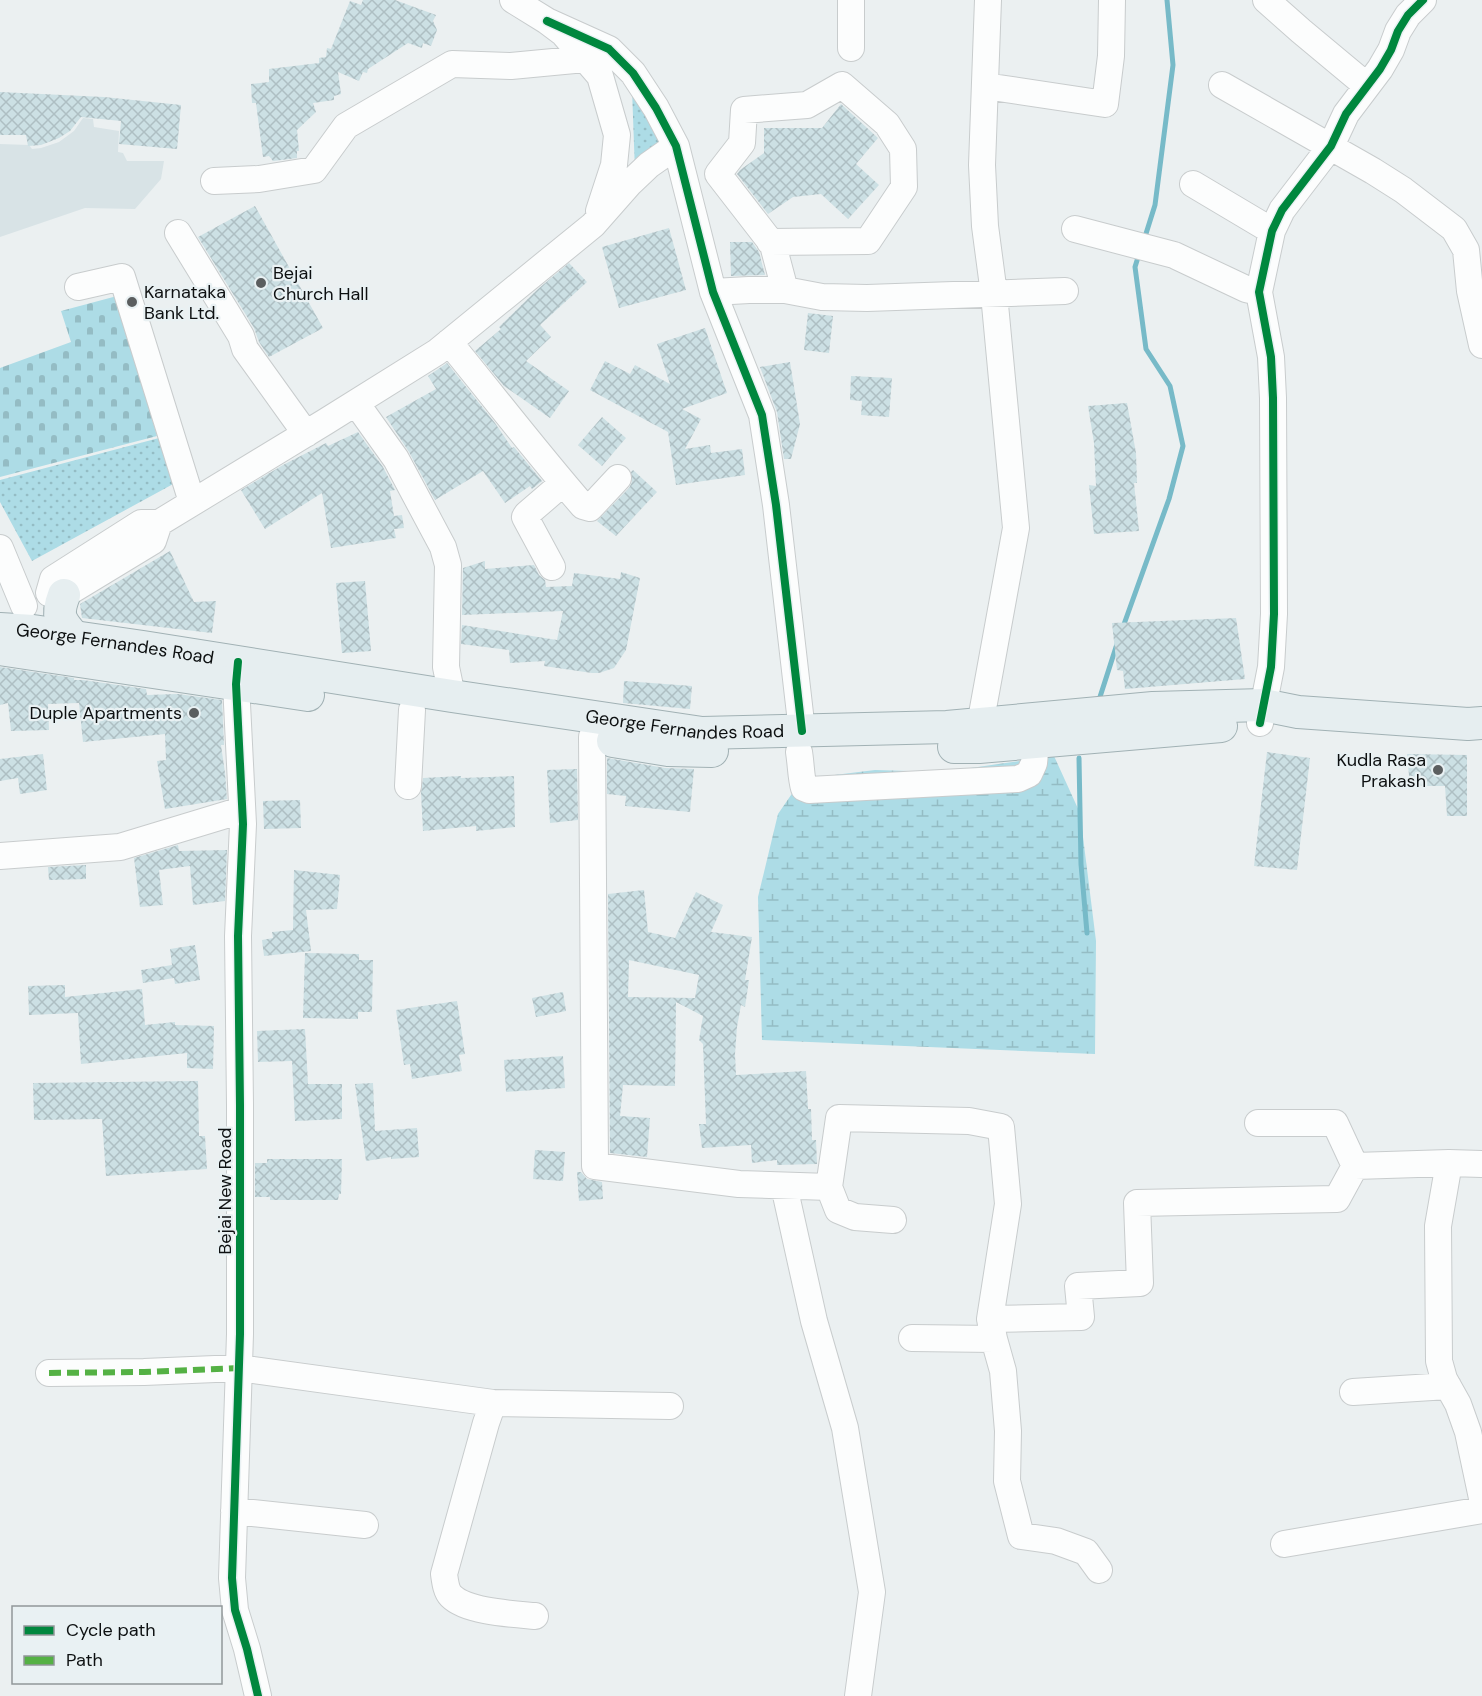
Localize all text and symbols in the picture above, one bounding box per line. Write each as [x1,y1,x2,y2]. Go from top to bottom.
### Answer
place label: Bejai Church Hall [273,261,368,306]
marker: Bejai Church Hall [254,276,268,290]
place label: Karnataka Bank Ltd. [144,280,226,325]
marker: Karnataka Bank Ltd. [125,295,139,309]
street label: George Fernandes Road [15,618,216,670]
place label: Duple Apartments [30,701,182,725]
street label: George Fernandes Road [584,704,784,746]
marker: Duple Apartments [187,706,201,720]
place label: Kudla Rasa Prakash [1337,748,1426,793]
marker: Kudla Rasa Prakash [1431,763,1445,777]
street label: Bejai New Road [213,1127,237,1255]
legend [12,1606,222,1684]
text: Cycle path [66,1618,156,1642]
text: Path [66,1648,103,1672]

